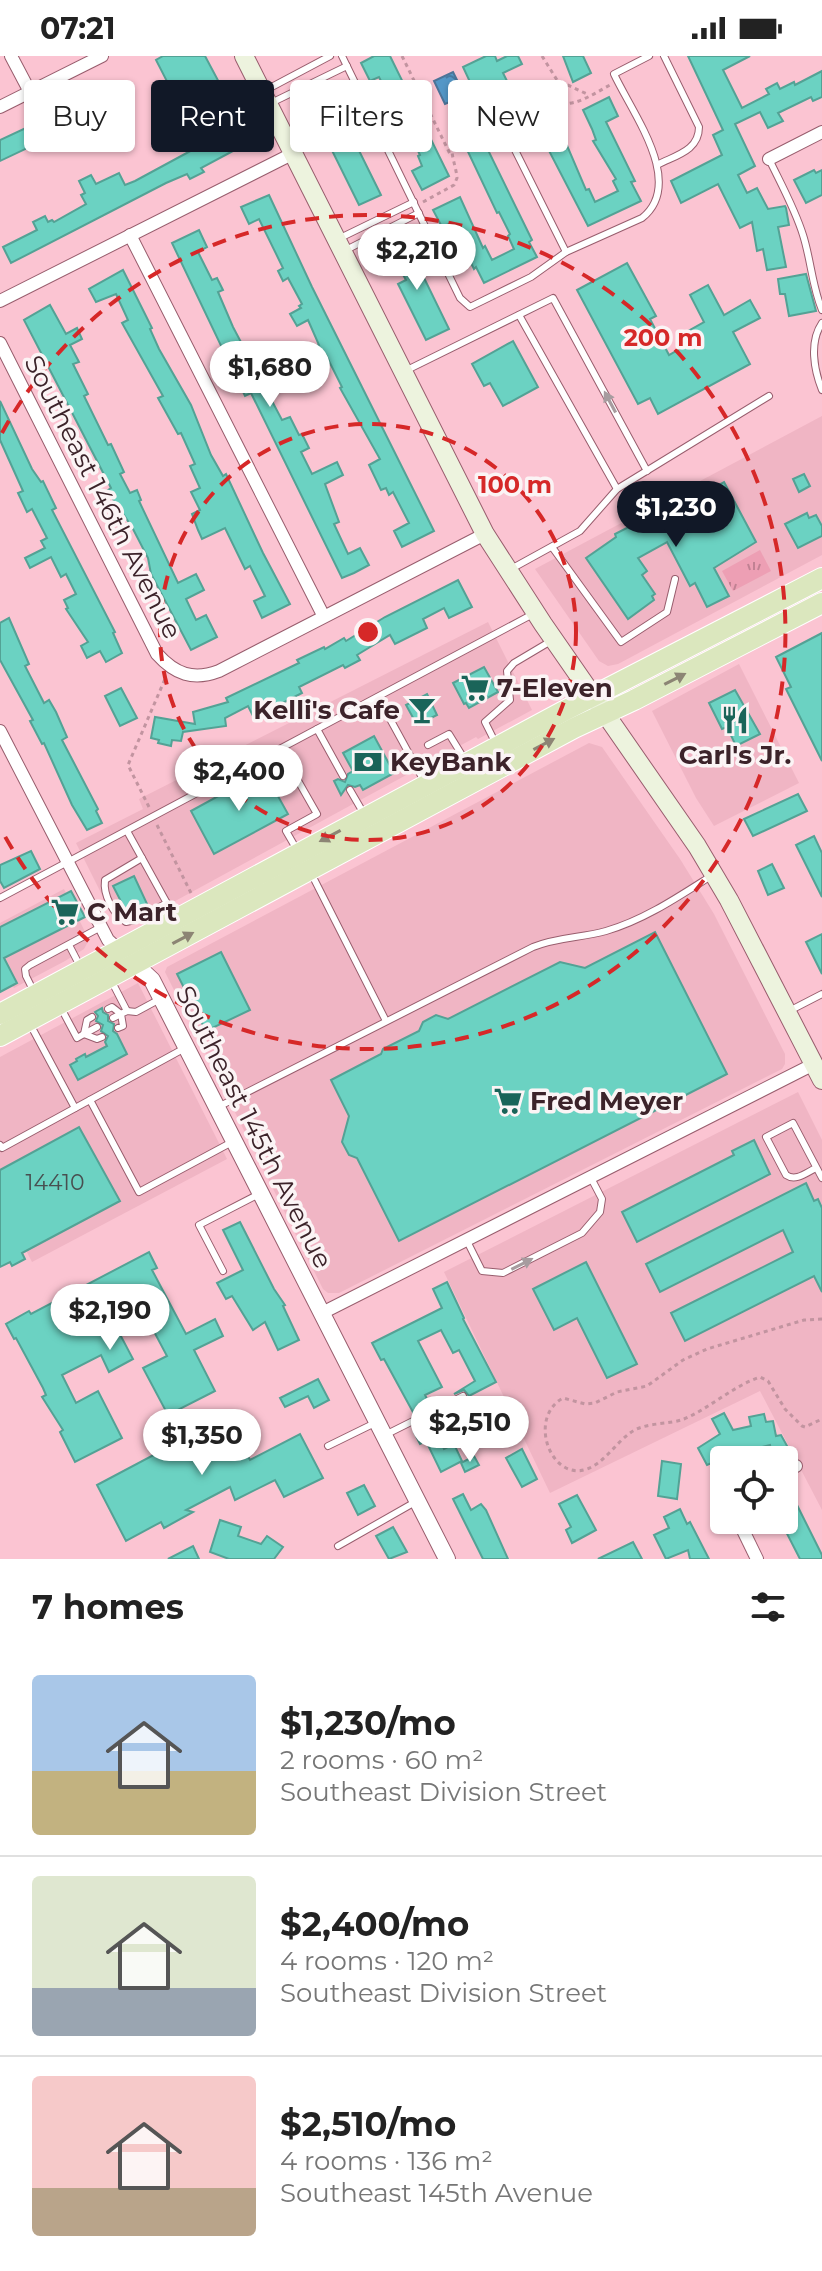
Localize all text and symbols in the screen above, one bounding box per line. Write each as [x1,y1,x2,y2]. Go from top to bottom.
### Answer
text: 07:21 [40,10,116,47]
chip: Buy [24,80,135,152]
chip: Rent [151,80,274,152]
chip: Filters [290,80,432,152]
chip: New [448,80,568,152]
pin: $2,210 [352,224,482,292]
text: $2,210 [376,234,458,266]
text: 200 m [624,323,702,352]
pin: $1,680 [205,341,335,409]
street label: Southeast 146th Avenue [17,350,189,644]
text: $1,680 [228,351,312,383]
one-way arrow [603,391,616,414]
text: 100 m [478,470,552,499]
pin: $1,230 [611,481,741,549]
text: $1,230 [635,491,717,523]
centre of rings [354,618,382,646]
place label: 7-Eleven [497,672,613,704]
one-way arrow [664,672,687,685]
supermarket icon: 7-Eleven [460,673,490,703]
place label: Kelli's Cafe [253,694,400,726]
bar icon: Kelli's Cafe [407,695,437,725]
restaurant icon: Carl's Jr. [720,705,750,735]
one-way arrow [532,737,555,751]
place label: Carl's Jr. [679,739,791,771]
pin: $2,400 [174,745,304,813]
place label: KeyBank [390,746,513,778]
bank icon: KeyBank [353,747,383,777]
text: $2,400 [193,755,285,787]
one-way arrow [319,829,341,843]
place label: C Mart [87,896,177,928]
supermarket icon: C Mart [50,897,80,927]
one-way arrow [172,931,194,945]
street label: Southeast 145th Avenue [169,980,339,1274]
place label: Fred Meyer [530,1085,683,1117]
supermarket icon: Fred Meyer [493,1086,523,1116]
house number: 14410 [26,1169,84,1196]
one-way arrow [510,1257,533,1270]
pin: $2,190 [45,1284,175,1352]
text: $2,190 [69,1294,151,1326]
pin: $2,510 [405,1396,535,1464]
text: $2,510 [429,1406,511,1438]
pin: $1,350 [137,1409,267,1477]
text: $1,350 [161,1419,243,1451]
map controls [710,1446,798,1534]
button: locate [710,1446,798,1534]
icon: filters [746,1585,790,1629]
text: 7 homes [32,1586,184,1628]
text: $1,230/mo [280,1702,456,1744]
icon: home [96,1707,192,1803]
text: 2 rooms · 60 m² [280,1744,483,1776]
text: Southeast Division Street [280,1776,607,1808]
text: $2,400/mo [280,1903,469,1945]
icon: home [96,1908,192,2004]
text: 4 rooms · 120 m² [280,1945,494,1977]
text: Southeast Division Street [280,1977,607,2009]
text: $2,510/mo [280,2103,456,2145]
icon: home [96,2108,192,2204]
text: 4 rooms · 136 m² [280,2145,493,2177]
text: Southeast 145th Avenue [280,2177,593,2209]

